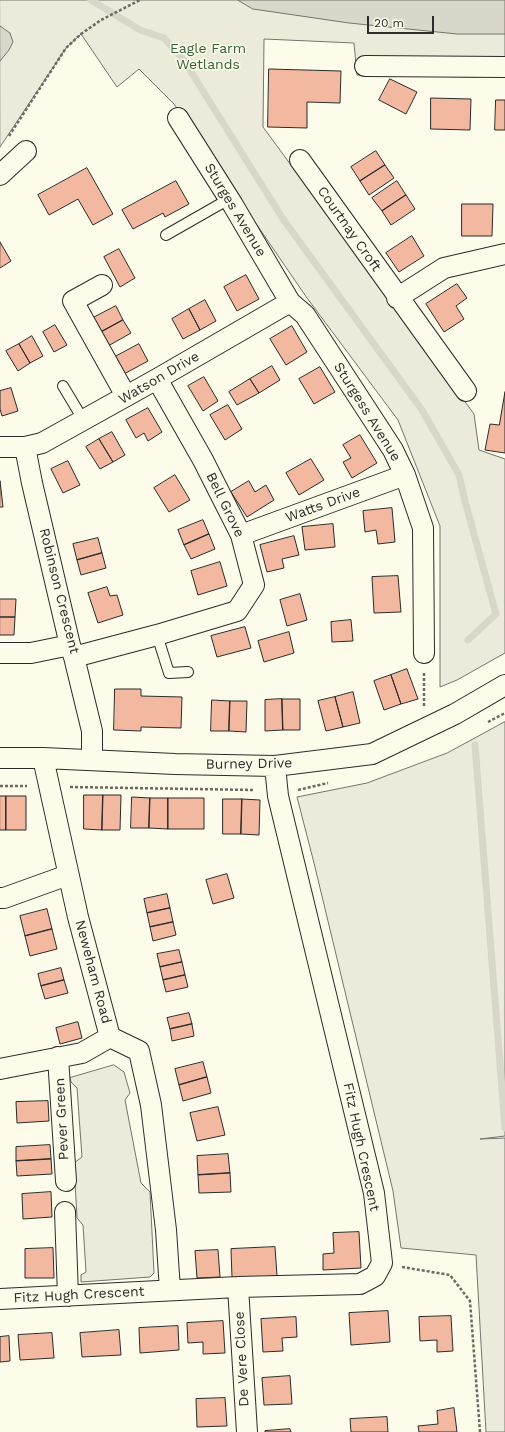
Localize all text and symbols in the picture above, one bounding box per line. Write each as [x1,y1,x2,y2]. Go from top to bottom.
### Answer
scale bar [369,8,436,34]
text: 20 m [374,16,404,30]
park label: Eagle Farm Wetlands [170,41,246,74]
street label: Sturges Avenue [200,160,270,260]
street label: Courtnay Croft [313,183,385,275]
street label: Watson Drive [116,348,202,408]
street label: Sturgess Avenue [330,359,404,465]
street label: Bell Grove [202,470,248,540]
street label: Watts Drive [283,484,363,526]
street label: Robinson Crescent [35,527,83,655]
street label: Burney Drive [206,755,292,773]
street label: Neweham Road [71,918,115,1026]
street label: Pever Green [51,1077,73,1161]
street label: Fitz Hugh Crescent [339,1081,383,1213]
street label: Fitz Hugh Crescent [13,1283,145,1307]
street label: De Vere Close [231,1311,253,1407]

